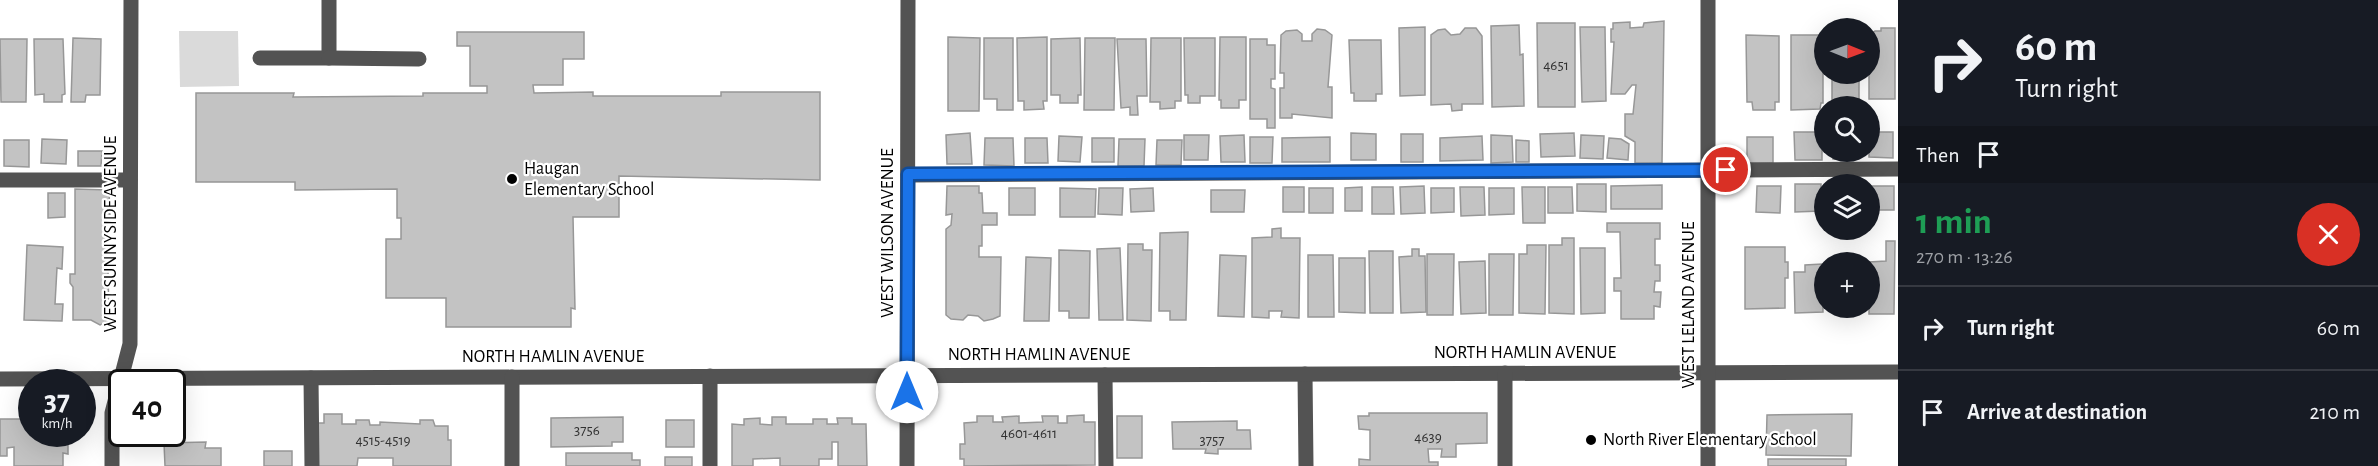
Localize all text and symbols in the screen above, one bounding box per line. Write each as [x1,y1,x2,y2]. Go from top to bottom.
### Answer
north arrow [1814,18,1880,84]
map controls [1814,18,1880,318]
icon: right [1916,24,1994,102]
text: 60 m [2015,26,2097,68]
house number: 4651 [1543,58,1569,73]
text: Turn right [2015,75,2118,102]
button: search [1814,96,1880,162]
street label: WEST SUNNYSIDE AVENUE [102,136,120,332]
icon: arrive [1972,138,2005,171]
pin [1700,144,1751,195]
text: Then [1916,144,1960,166]
street label: WEST WILSON AVENUE [879,148,897,318]
icon: arrive [1709,153,1742,186]
place label: Haugan Elementary School [524,160,655,199]
marker: Haugan Elementary School [505,172,519,186]
button: layers [1814,174,1880,240]
button: close [2297,203,2360,266]
text: 1 min [1916,204,1992,240]
street label: WEST LELAND AVENUE [1680,221,1698,388]
text: 270 m · 13:26 [1916,247,2013,267]
button: + [1814,252,1880,318]
icon: right [1916,312,1949,345]
text: Turn right [1967,317,2054,339]
text: 60 m [2317,317,2360,339]
street label: NORTH HAMLIN AVENUE [1434,344,1617,362]
street label: NORTH HAMLIN AVENUE [948,346,1131,364]
street label: NORTH HAMLIN AVENUE [462,348,645,366]
position arrow [875,360,939,424]
speed limit sign: 40 [108,369,186,447]
text: 37 [44,386,70,416]
icon: arrive [1916,396,1949,429]
text: Arrive at destination [1967,401,2147,423]
text: 210 m [2310,401,2360,423]
text: km/h [42,416,72,431]
house number: 3756 [574,423,600,438]
house number: 4601-4611 [1001,426,1057,441]
house number: 4639 [1414,430,1442,445]
place label: North River Elementary School [1603,431,1817,449]
house number: 4515-4519 [355,433,411,448]
house number: 3757 [1200,433,1224,448]
marker: North River Elementary School [1584,433,1598,447]

